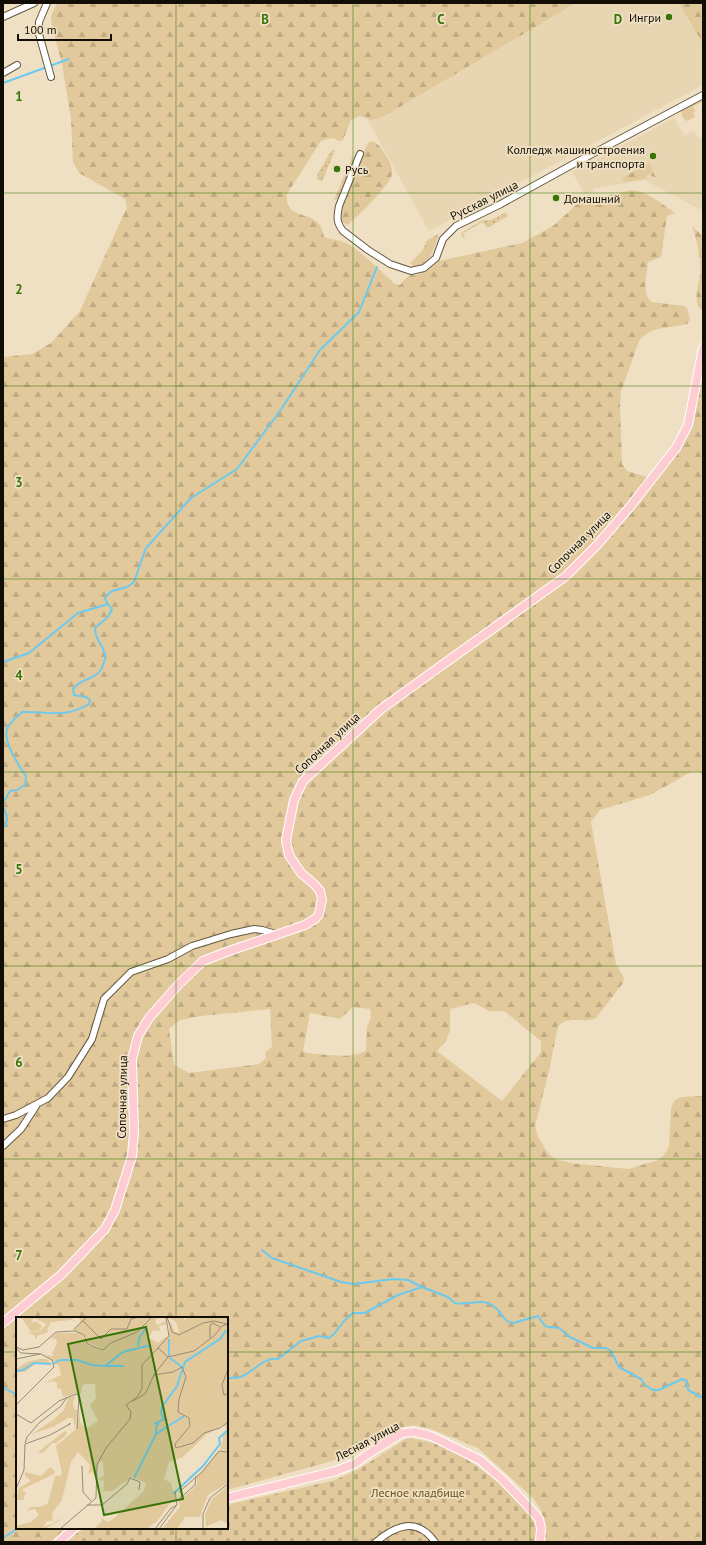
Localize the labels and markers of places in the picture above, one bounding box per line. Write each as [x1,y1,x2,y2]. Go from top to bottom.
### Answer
place label: Ингри [629,10,661,25]
marker: Ингри [664,12,674,22]
place label: Колледж машиностроения и транспорта [507,142,645,171]
marker: Колледж машиностроения и транспорта [648,151,658,161]
place label: Русь [345,162,369,177]
marker: Русь [332,164,342,174]
place label: Домашний [564,191,620,206]
marker: Домашний [551,193,561,203]

